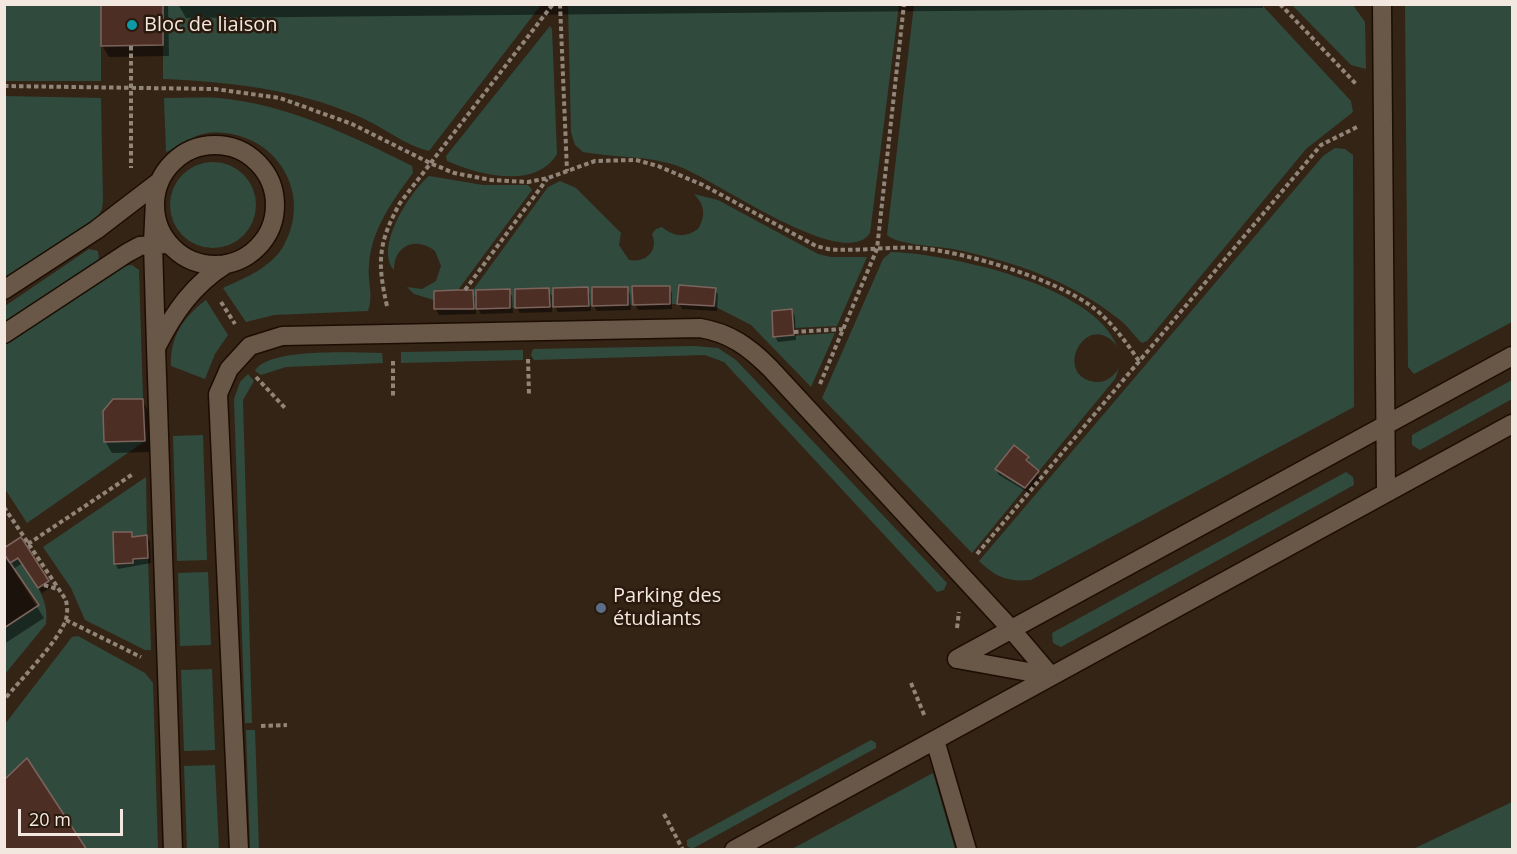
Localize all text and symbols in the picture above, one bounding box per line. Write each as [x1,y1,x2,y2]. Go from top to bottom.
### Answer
place label: Bloc de liaison [144,13,278,37]
marker: Bloc de liaison [125,18,139,32]
place label: Parking des étudiants [613,584,721,631]
marker: Parking des étudiants [594,601,608,615]
scale bar [21,797,126,835]
text: 20 m [29,807,71,831]

